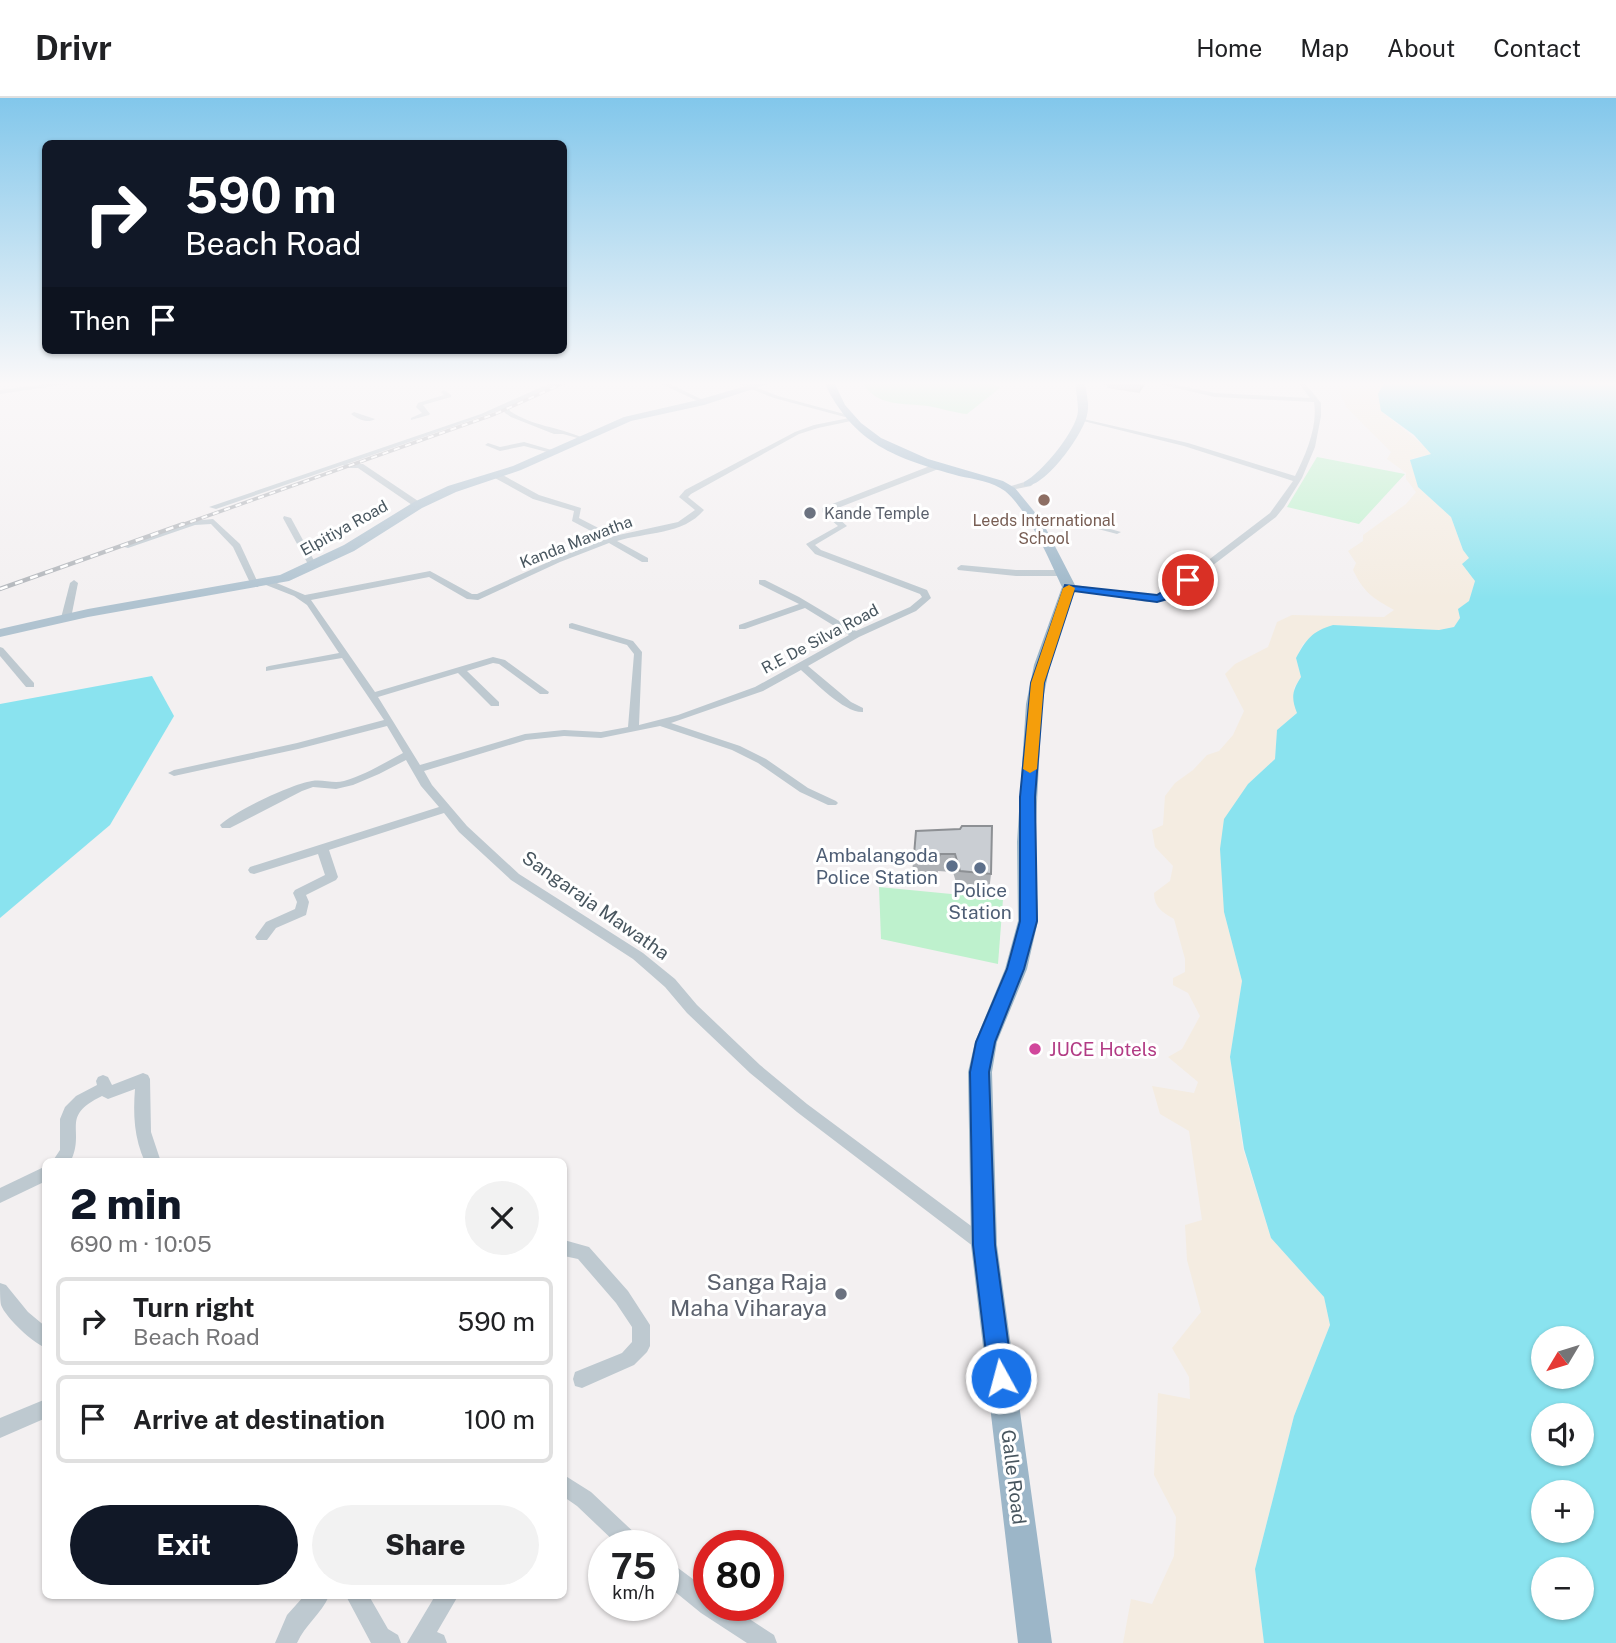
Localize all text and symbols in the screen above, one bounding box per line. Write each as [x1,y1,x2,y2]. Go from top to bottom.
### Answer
text: Drivr [35,29,112,67]
text: Home [1196,34,1262,62]
text: Map [1300,34,1349,62]
text: About [1387,34,1455,62]
text: Contact [1493,34,1581,62]
text: 590 m [185,166,337,224]
icon: right [70,168,161,259]
text: Beach Road [185,225,361,262]
icon: arrive [144,301,182,339]
text: Then [70,305,130,336]
marker: Leeds International School [1036,492,1052,508]
street label: Elpitiya Road [297,496,391,560]
place label: Kande Temple [824,504,930,523]
marker: Kande Temple [802,505,818,521]
place label: Leeds International School [972,511,1116,548]
street label: Kanda Mawatha [517,512,635,572]
pin [1158,550,1218,610]
icon: arrive [1169,561,1207,599]
street label: R.E De Silva Road [758,600,882,678]
place label: Ambalangoda Police Station [815,844,938,888]
street label: Sangaraja Mawatha [518,846,674,964]
marker: Ambalangoda Police Station [944,858,960,874]
marker: Police Station [972,860,988,876]
place label: Police Station [948,879,1012,923]
place label: JUCE Hotels [1049,1038,1157,1060]
marker: JUCE Hotels [1027,1041,1043,1057]
text: 2 min [70,1179,182,1228]
button: close [465,1181,539,1255]
text: 690 m · 10:05 [70,1230,212,1257]
place label: Sanga Raja Maha Viharaya [670,1268,827,1321]
marker: Sanga Raja Maha Viharaya [833,1286,849,1302]
text: Turn right [133,1292,255,1323]
icon: right [74,1302,112,1340]
text: 590 m [458,1306,535,1337]
text: Beach Road [133,1323,260,1350]
north arrow [1531,1326,1594,1390]
map controls [1531,1326,1594,1620]
position arrow [964,1341,1038,1415]
icon: arrive [74,1400,112,1438]
button: sound [1531,1403,1594,1466]
text: Arrive at destination [133,1404,385,1435]
text: 100 m [464,1404,535,1435]
street label: Galle Road [997,1428,1031,1526]
button: + [1531,1480,1594,1543]
button: Exit [70,1505,298,1585]
button: Share [312,1505,539,1585]
speed limit sign: 80 [693,1530,784,1621]
text: 75 [611,1546,656,1587]
button: − [1531,1557,1594,1620]
text: km/h [612,1582,655,1603]

